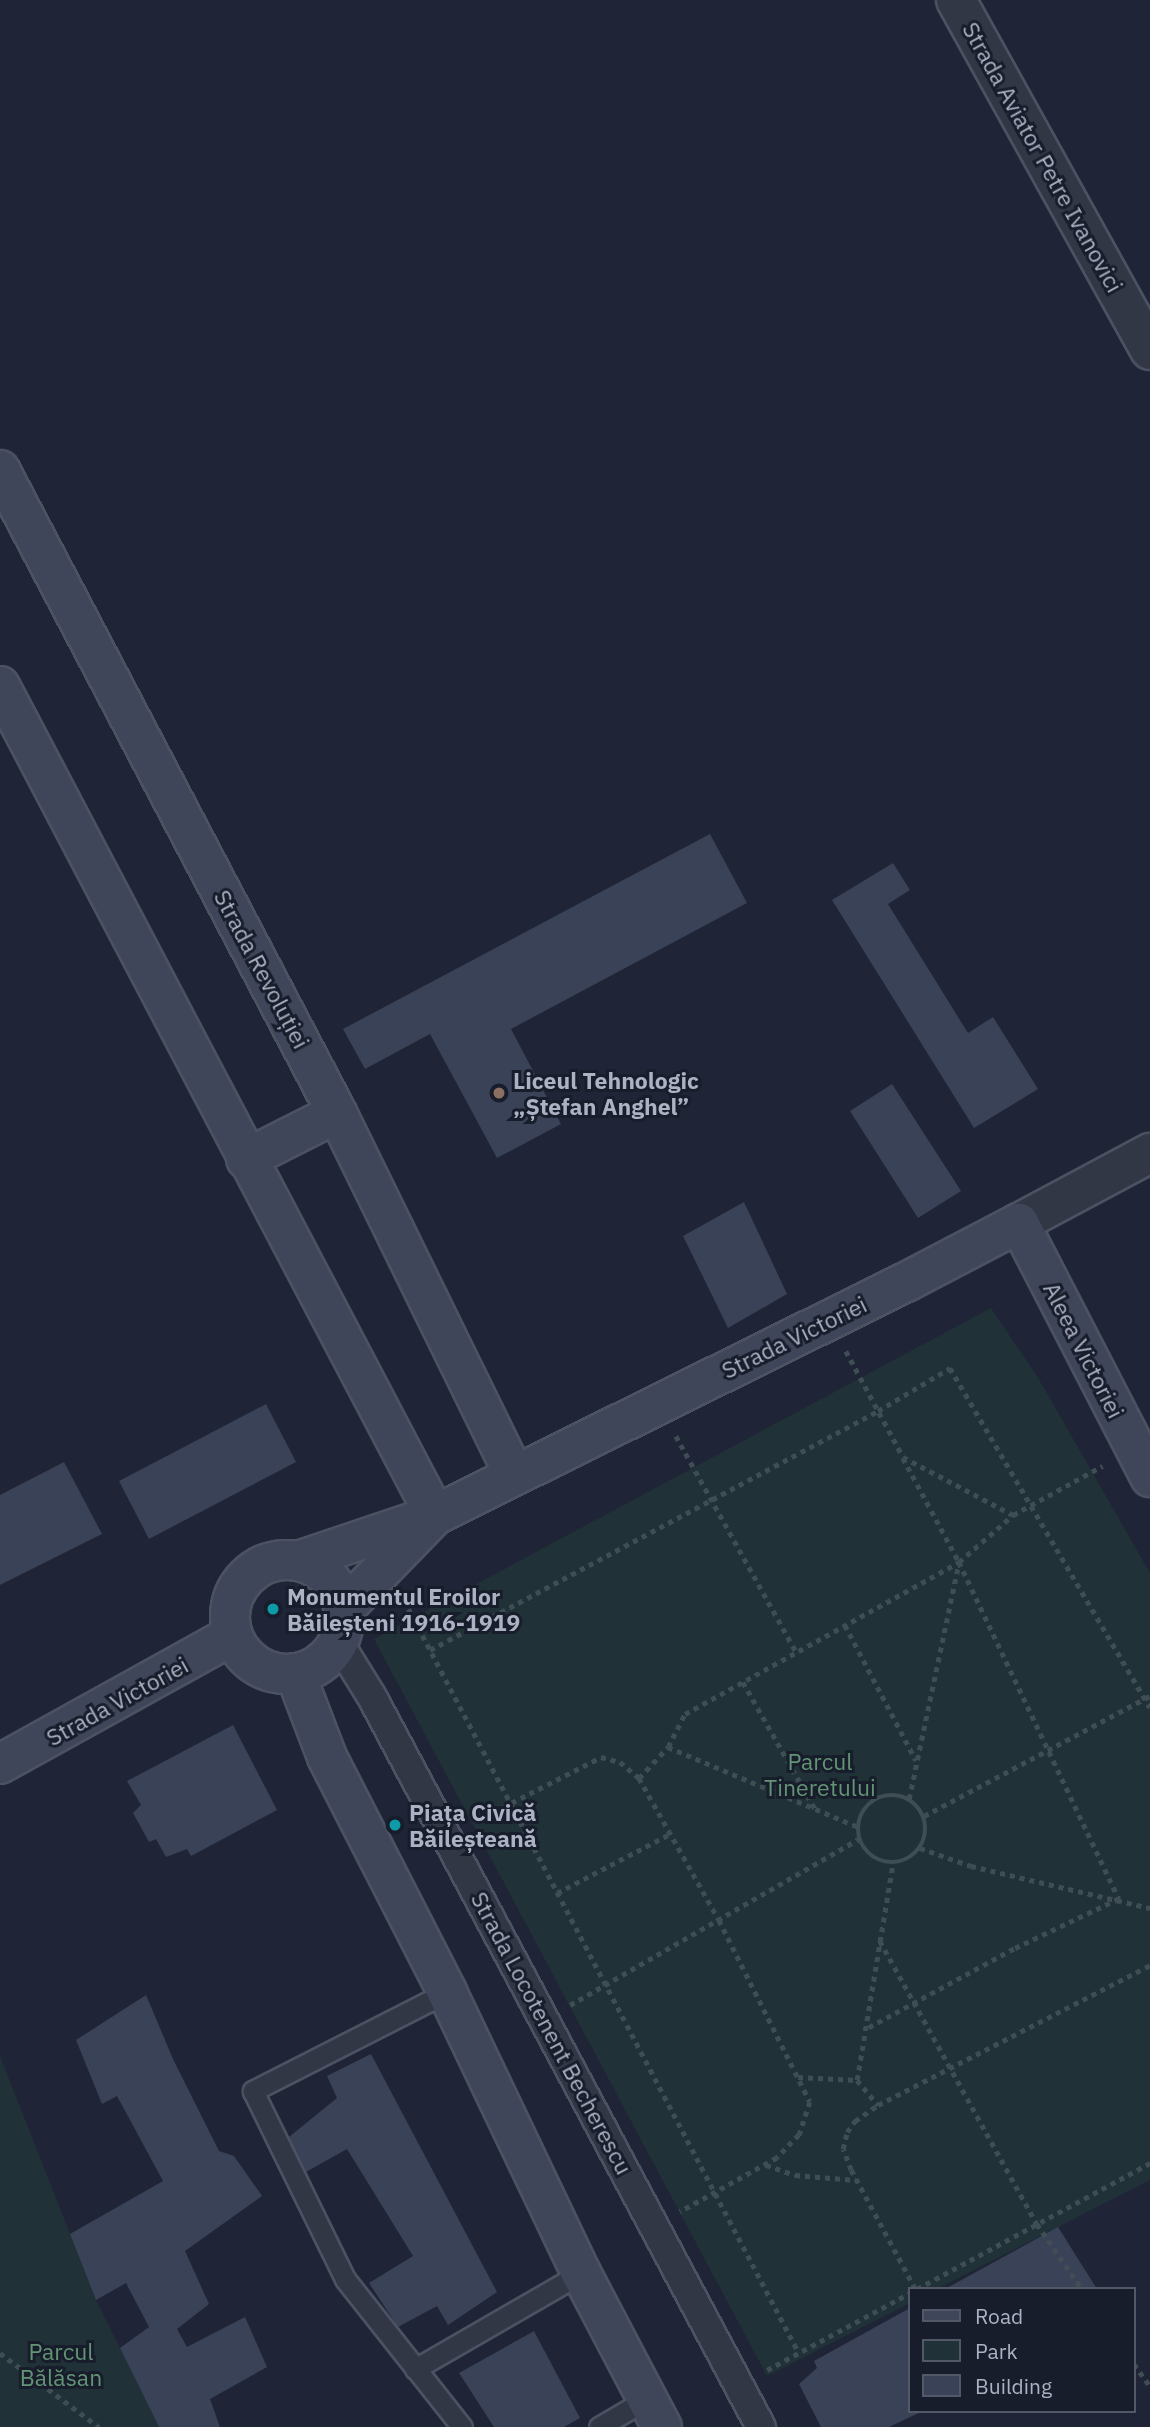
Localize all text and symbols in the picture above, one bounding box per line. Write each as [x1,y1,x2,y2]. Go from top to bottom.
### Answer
street label: Strada Aviator Petre Ivanovici [957,17,1129,297]
street label: Strada Revoluției [209,885,315,1053]
place label: Liceul Tehnologic „Ștefan Anghel” [513,1066,699,1120]
marker: Liceul Tehnologic „Ștefan Anghel” [491,1085,507,1101]
street label: Aleea Victoriei [1038,1277,1130,1423]
street label: Strada Victoriei [717,1290,871,1384]
place label: Monumentul Eroilor Băileșteni 1916-1919 [287,1582,520,1636]
marker: Monumentul Eroilor Băileșteni 1916-1919 [265,1601,281,1617]
street label: Strada Victoriei [41,1651,193,1751]
park label: Parcul Tineretului [764,1747,876,1801]
place label: Piața Civică Băileșteană [409,1798,537,1852]
marker: Piața Civică Băileșteană [387,1817,403,1833]
street label: Strada Locotenent Becherescu [466,1887,638,2179]
legend [908,2287,1136,2413]
text: Road [975,2302,1023,2330]
park label: Parcul Bălăsan [20,2337,102,2391]
text: Park [975,2337,1018,2365]
text: Building [975,2372,1052,2400]

